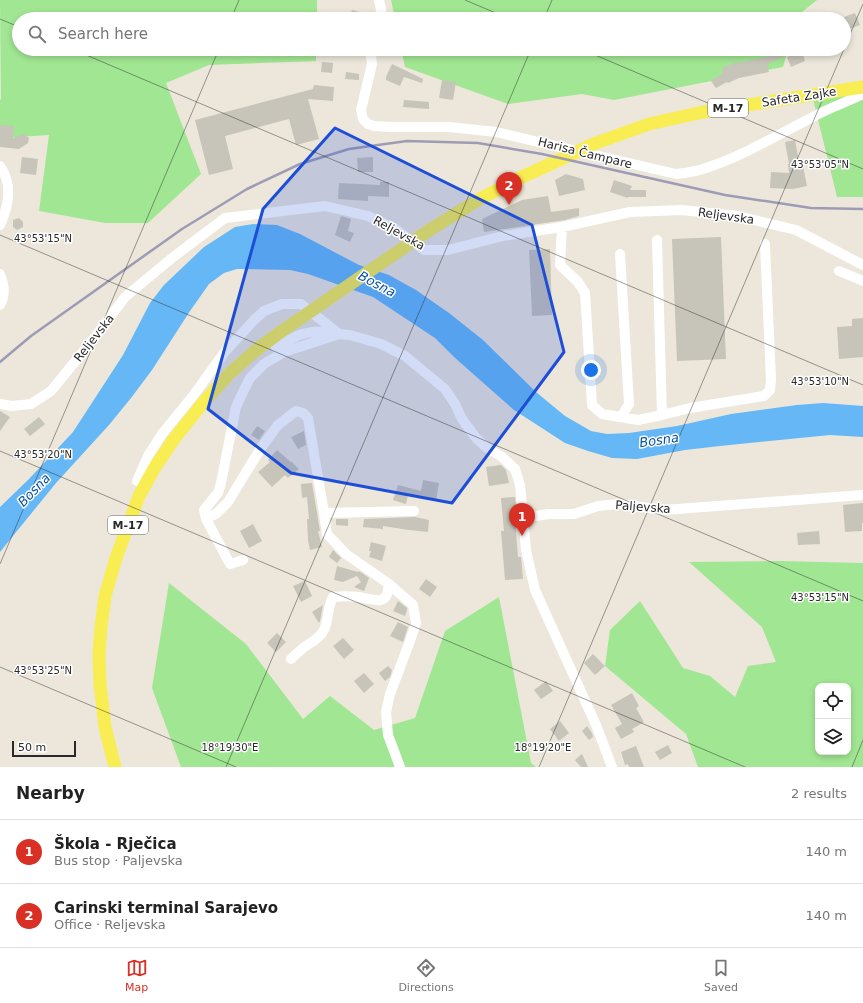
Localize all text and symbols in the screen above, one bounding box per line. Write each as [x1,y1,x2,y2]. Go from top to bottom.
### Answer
search box [12,12,851,56]
icon: search [26,23,48,45]
text: Search here [58,25,148,43]
street label: Safeta Zajke [761,84,837,110]
road number: M-17 [708,99,748,117]
street label: Harisa Čampare [536,134,634,171]
text: 43°53'05"N [791,159,849,170]
pin: 2 [496,172,522,205]
street label: Reljevska [697,205,755,227]
street label: Reljevska [371,213,427,253]
text: 43°53'15"N [14,233,72,244]
water label: Bosna [356,268,398,300]
street label: Reljevska [71,311,117,365]
your location [581,360,601,380]
text: 43°53'10"N [791,376,849,387]
water label: Bosna [638,430,680,450]
text: 43°53'20"N [14,449,72,460]
water label: Bosna [15,470,53,510]
street label: Paljevska [615,498,671,516]
pin: 1 [509,503,535,536]
road number: M-17 [108,516,148,534]
text: 43°53'15"N [791,592,849,603]
text: 43°53'25"N [14,665,72,676]
map controls [815,683,851,755]
button: locate [815,683,851,719]
button: layers [815,719,851,755]
scale bar [12,739,76,758]
text: 50 m [18,741,46,754]
text: 18°19'30"E [202,742,258,753]
text: 18°19'20"E [515,742,571,753]
text: Nearby [16,783,85,803]
text: 2 results [791,786,847,801]
text: Škola - Rječica [54,835,177,853]
text: 1 [24,844,34,859]
text: 140 m [805,844,847,859]
text: Bus stop · Paljevska [54,853,183,868]
text: Carinski terminal Sarajevo [54,899,278,917]
text: 2 [24,908,34,923]
text: 140 m [805,908,847,923]
text: Office · Reljevska [54,917,166,932]
tab: Map [125,957,148,994]
tab: Directions [398,957,454,994]
tab: Saved [704,957,738,994]

